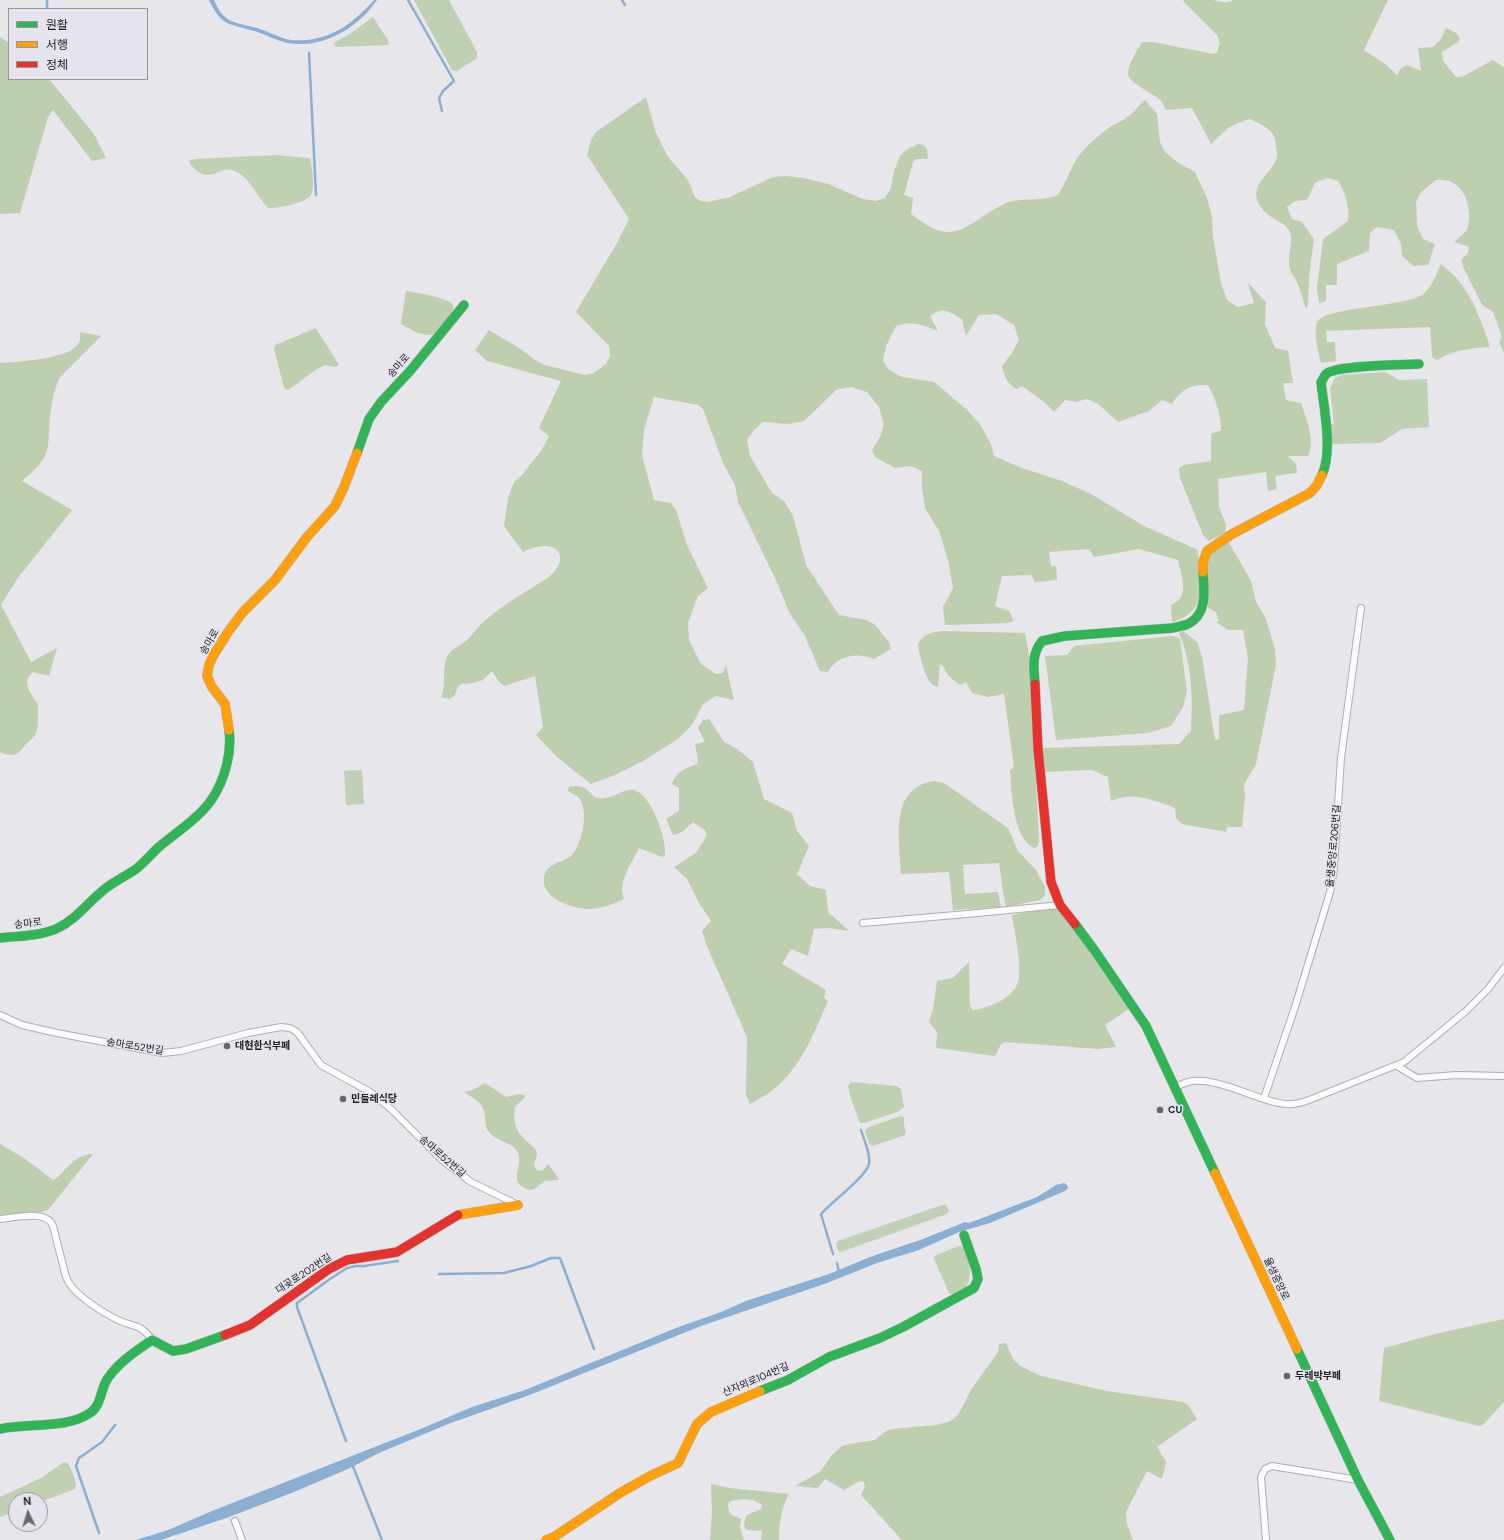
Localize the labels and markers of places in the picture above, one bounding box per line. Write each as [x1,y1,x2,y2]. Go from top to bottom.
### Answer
place label: 대현한식부페 [235,1040,290,1052]
marker: 대현한식부페 [222,1041,232,1051]
place label: 민들레식당 [351,1093,397,1105]
marker: 민들레식당 [338,1094,348,1104]
place label: CU [1168,1104,1182,1116]
marker: CU [1155,1105,1165,1115]
place label: 두레박부페 [1295,1370,1341,1382]
marker: 두레박부페 [1282,1371,1292,1381]

